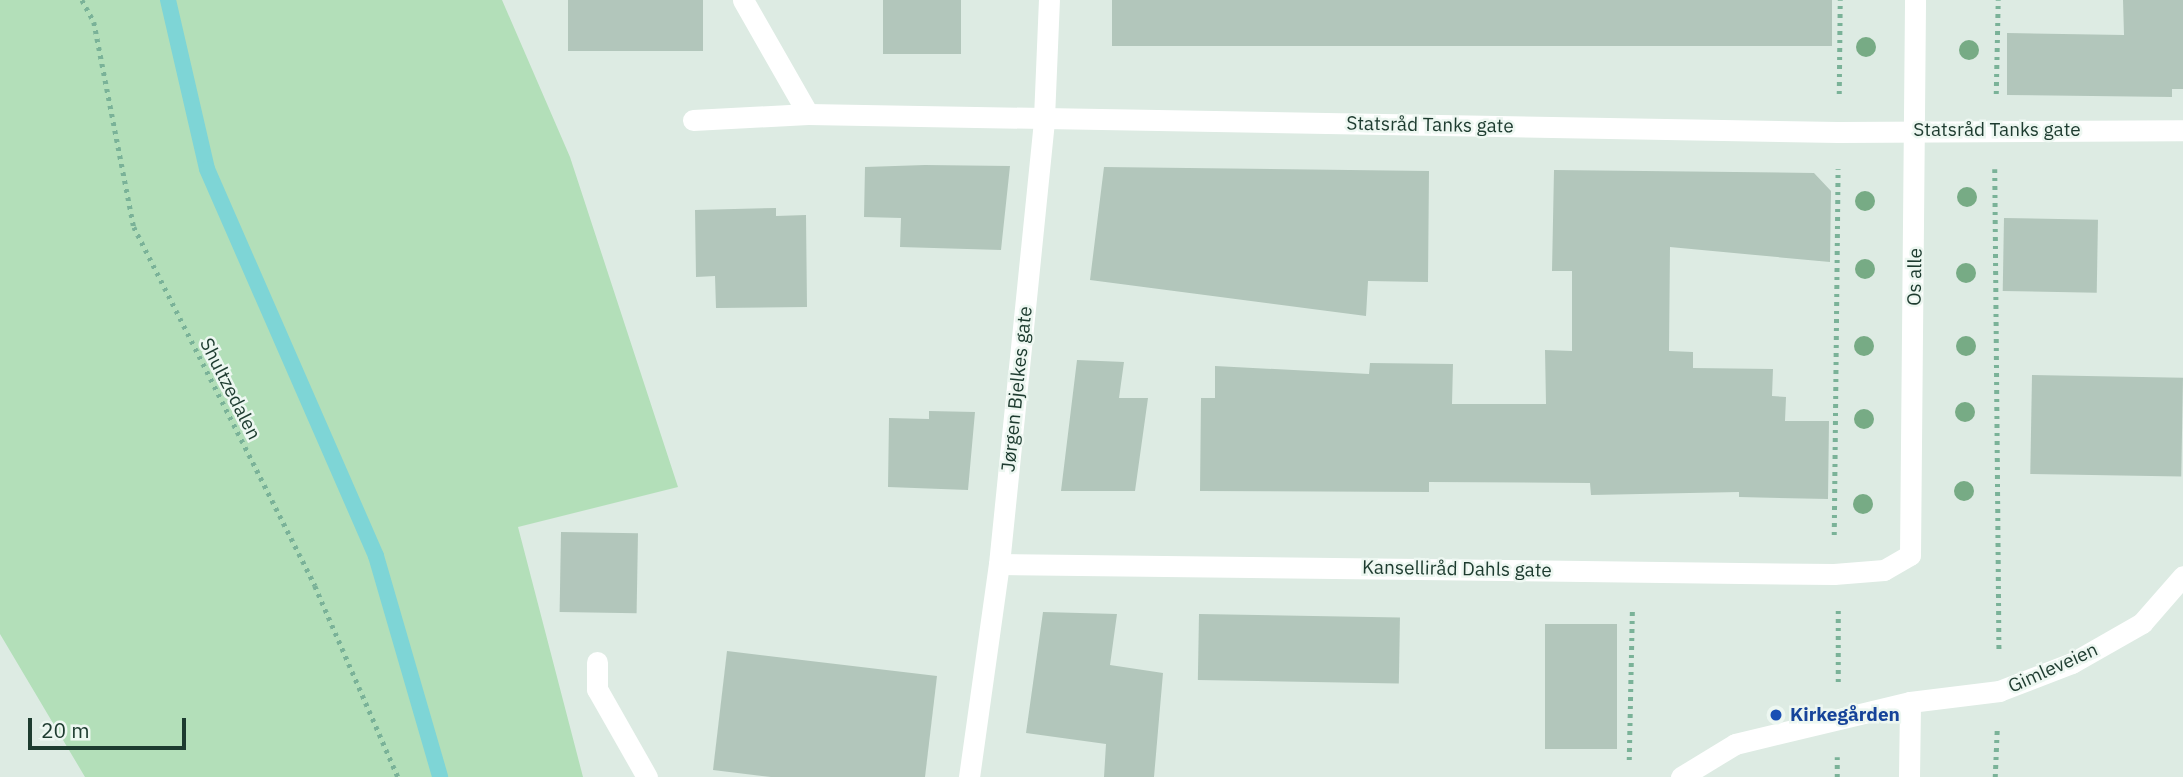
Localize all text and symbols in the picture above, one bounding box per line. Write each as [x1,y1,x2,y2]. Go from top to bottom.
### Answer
street label: Statsråd Tanks gate [1346,112,1514,138]
street label: Statsråd Tanks gate [1913,119,2081,141]
street label: Os alle [1903,248,1927,306]
street label: Jørgen Bjelkes gate [997,305,1037,473]
street label: Shultzedalen [195,334,265,444]
street label: Kanselliråd Dahls gate [1362,556,1552,582]
street label: Gimleveien [2005,638,2101,698]
scale bar [32,704,189,748]
place label: Kirkegården [1790,704,1900,726]
marker: Kirkegården [1768,707,1784,723]
text: 20 m [41,716,90,744]

